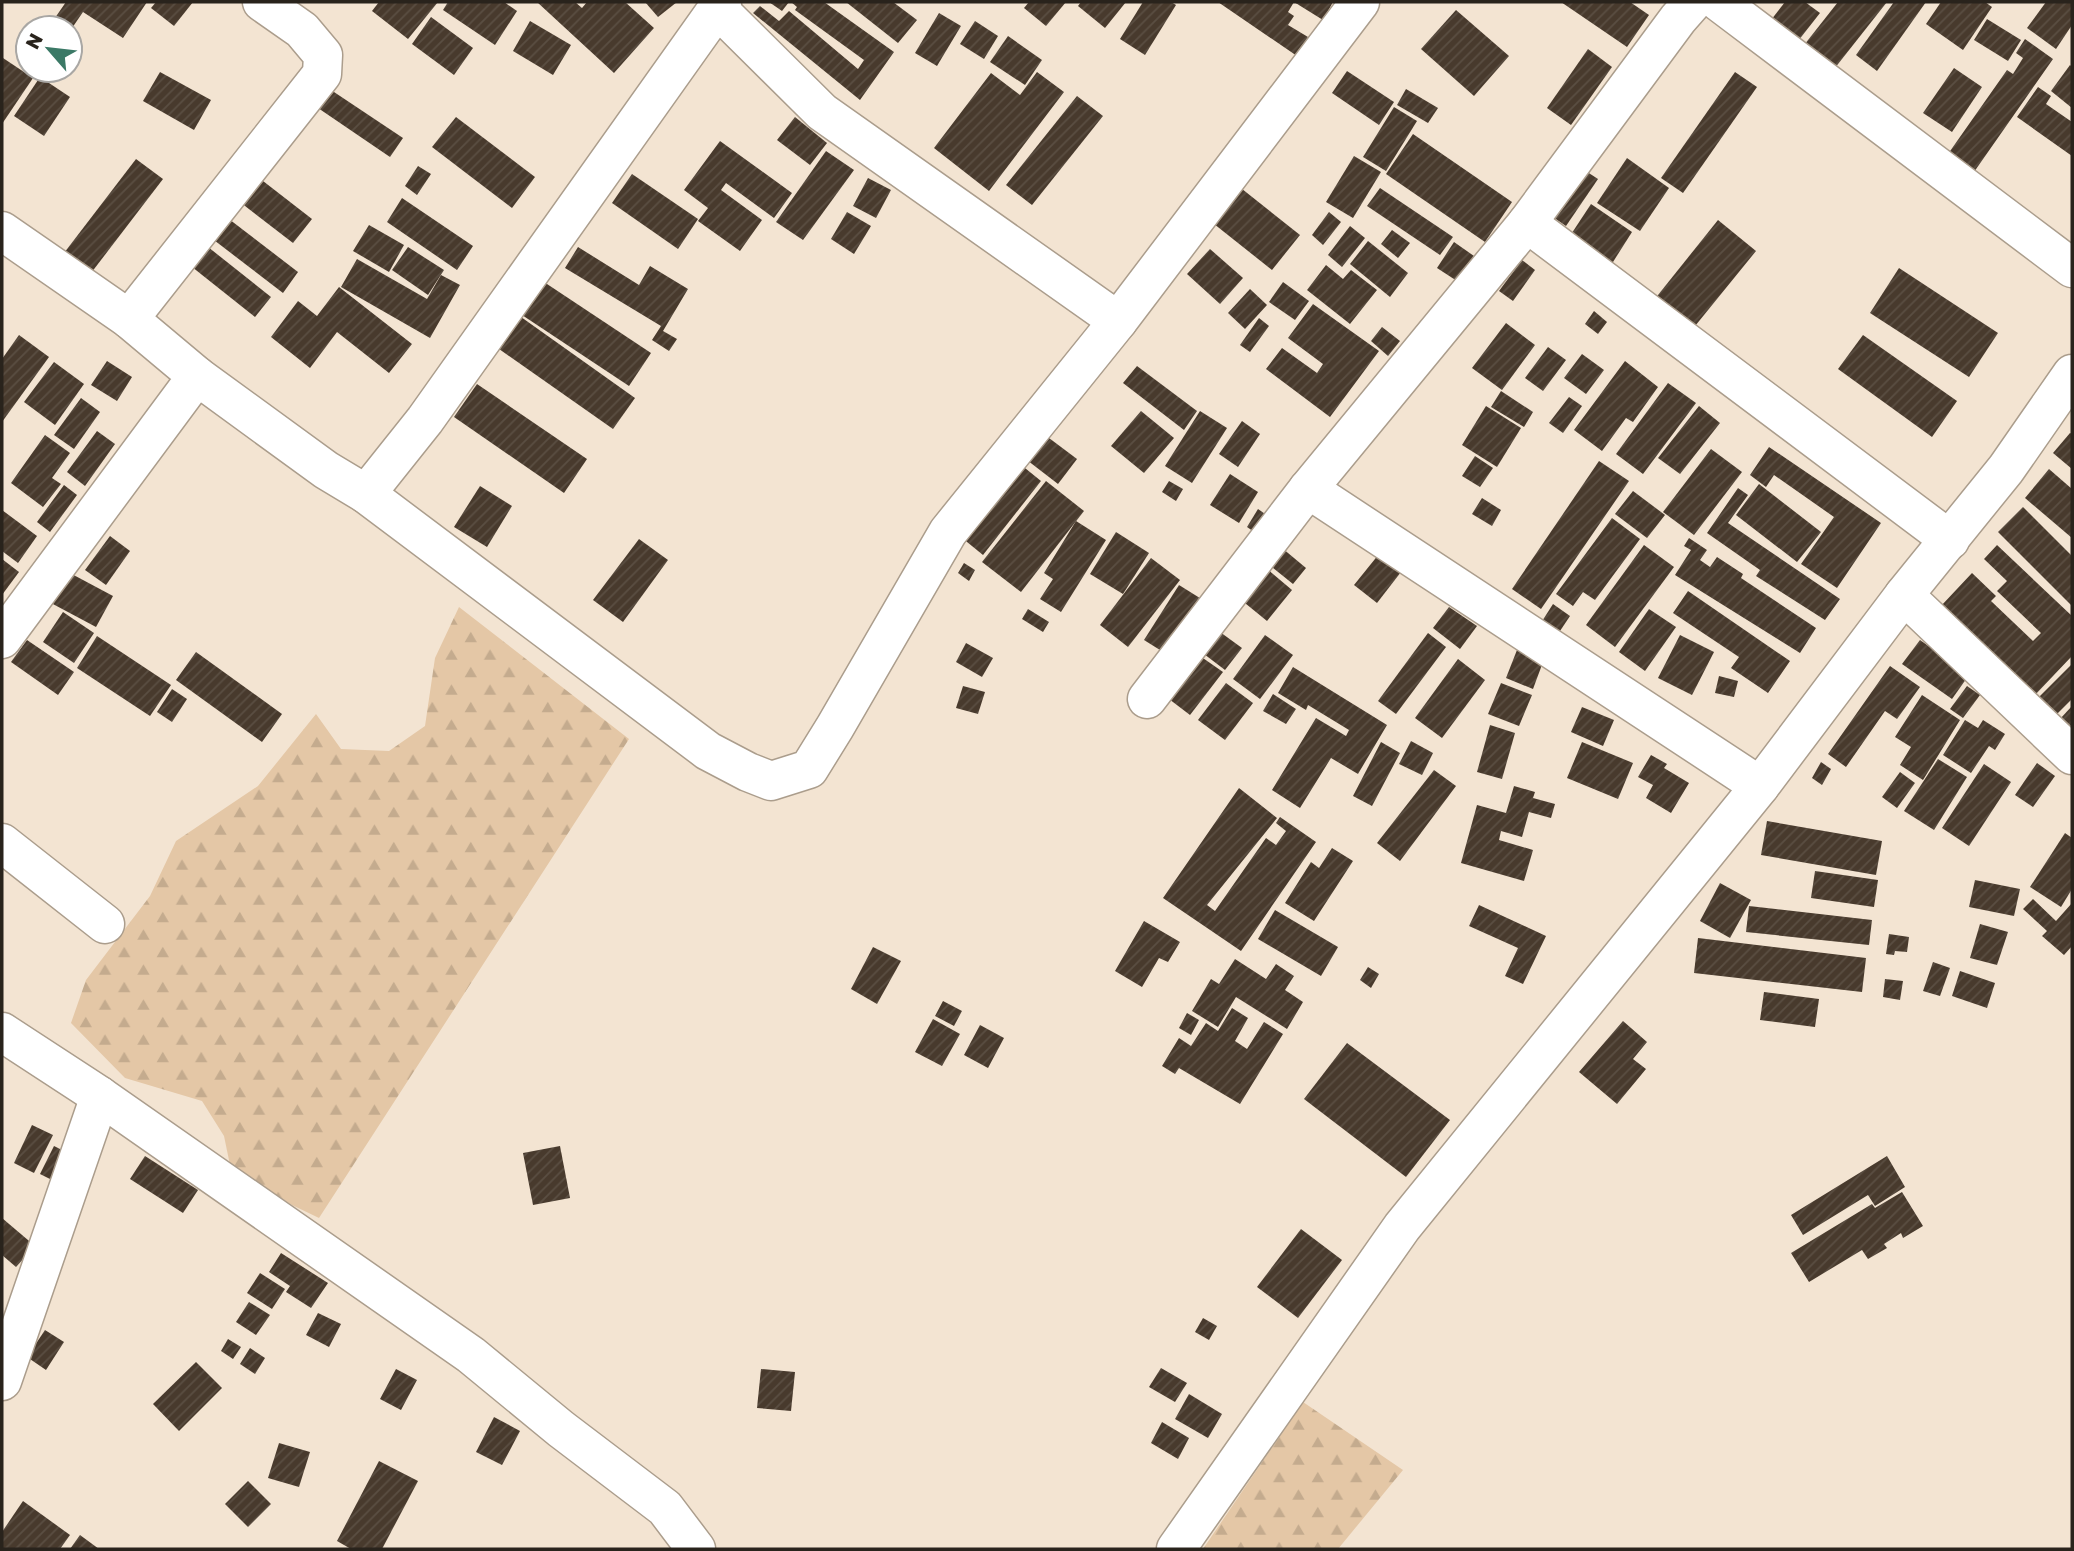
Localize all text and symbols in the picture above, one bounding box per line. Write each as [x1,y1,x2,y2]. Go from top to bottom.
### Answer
north arrow [14,14,84,84]
text: N [20,29,47,53]

